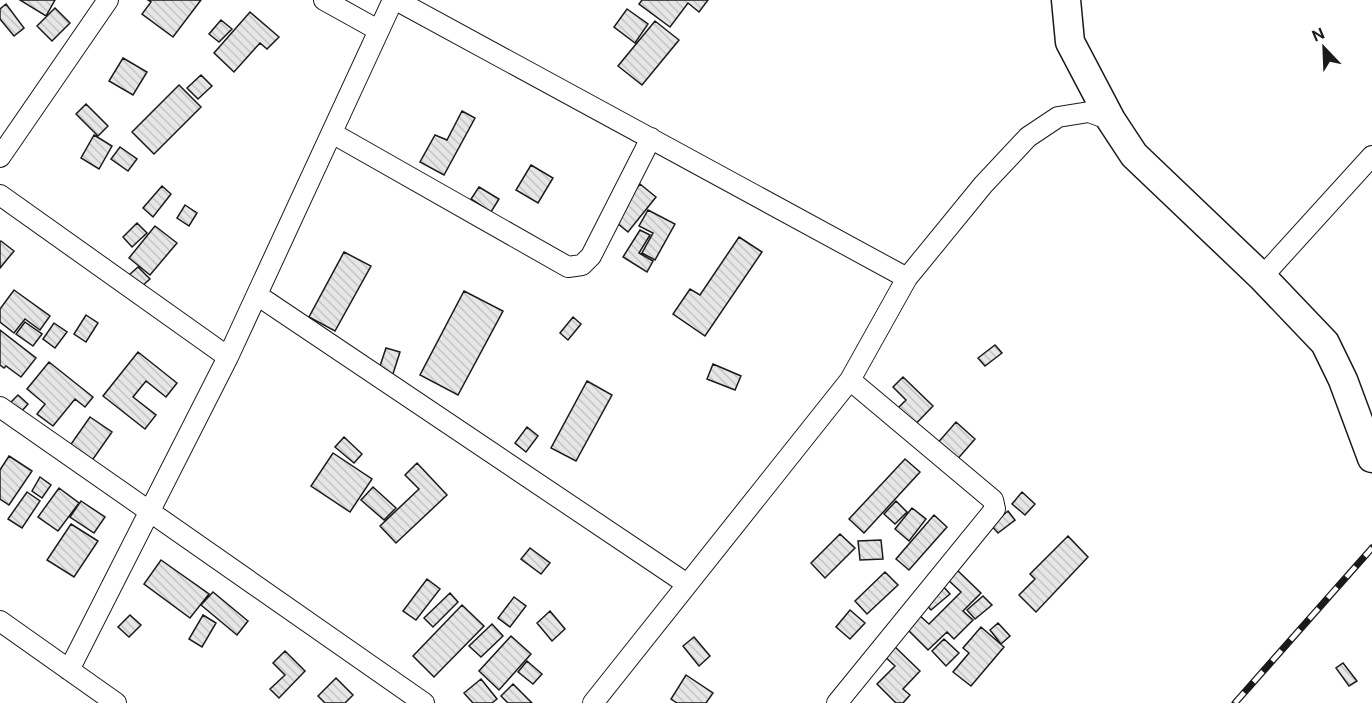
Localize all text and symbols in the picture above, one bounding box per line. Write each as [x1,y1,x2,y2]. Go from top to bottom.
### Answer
north arrow [1294,18,1354,78]
text: N [1309,23,1328,47]

